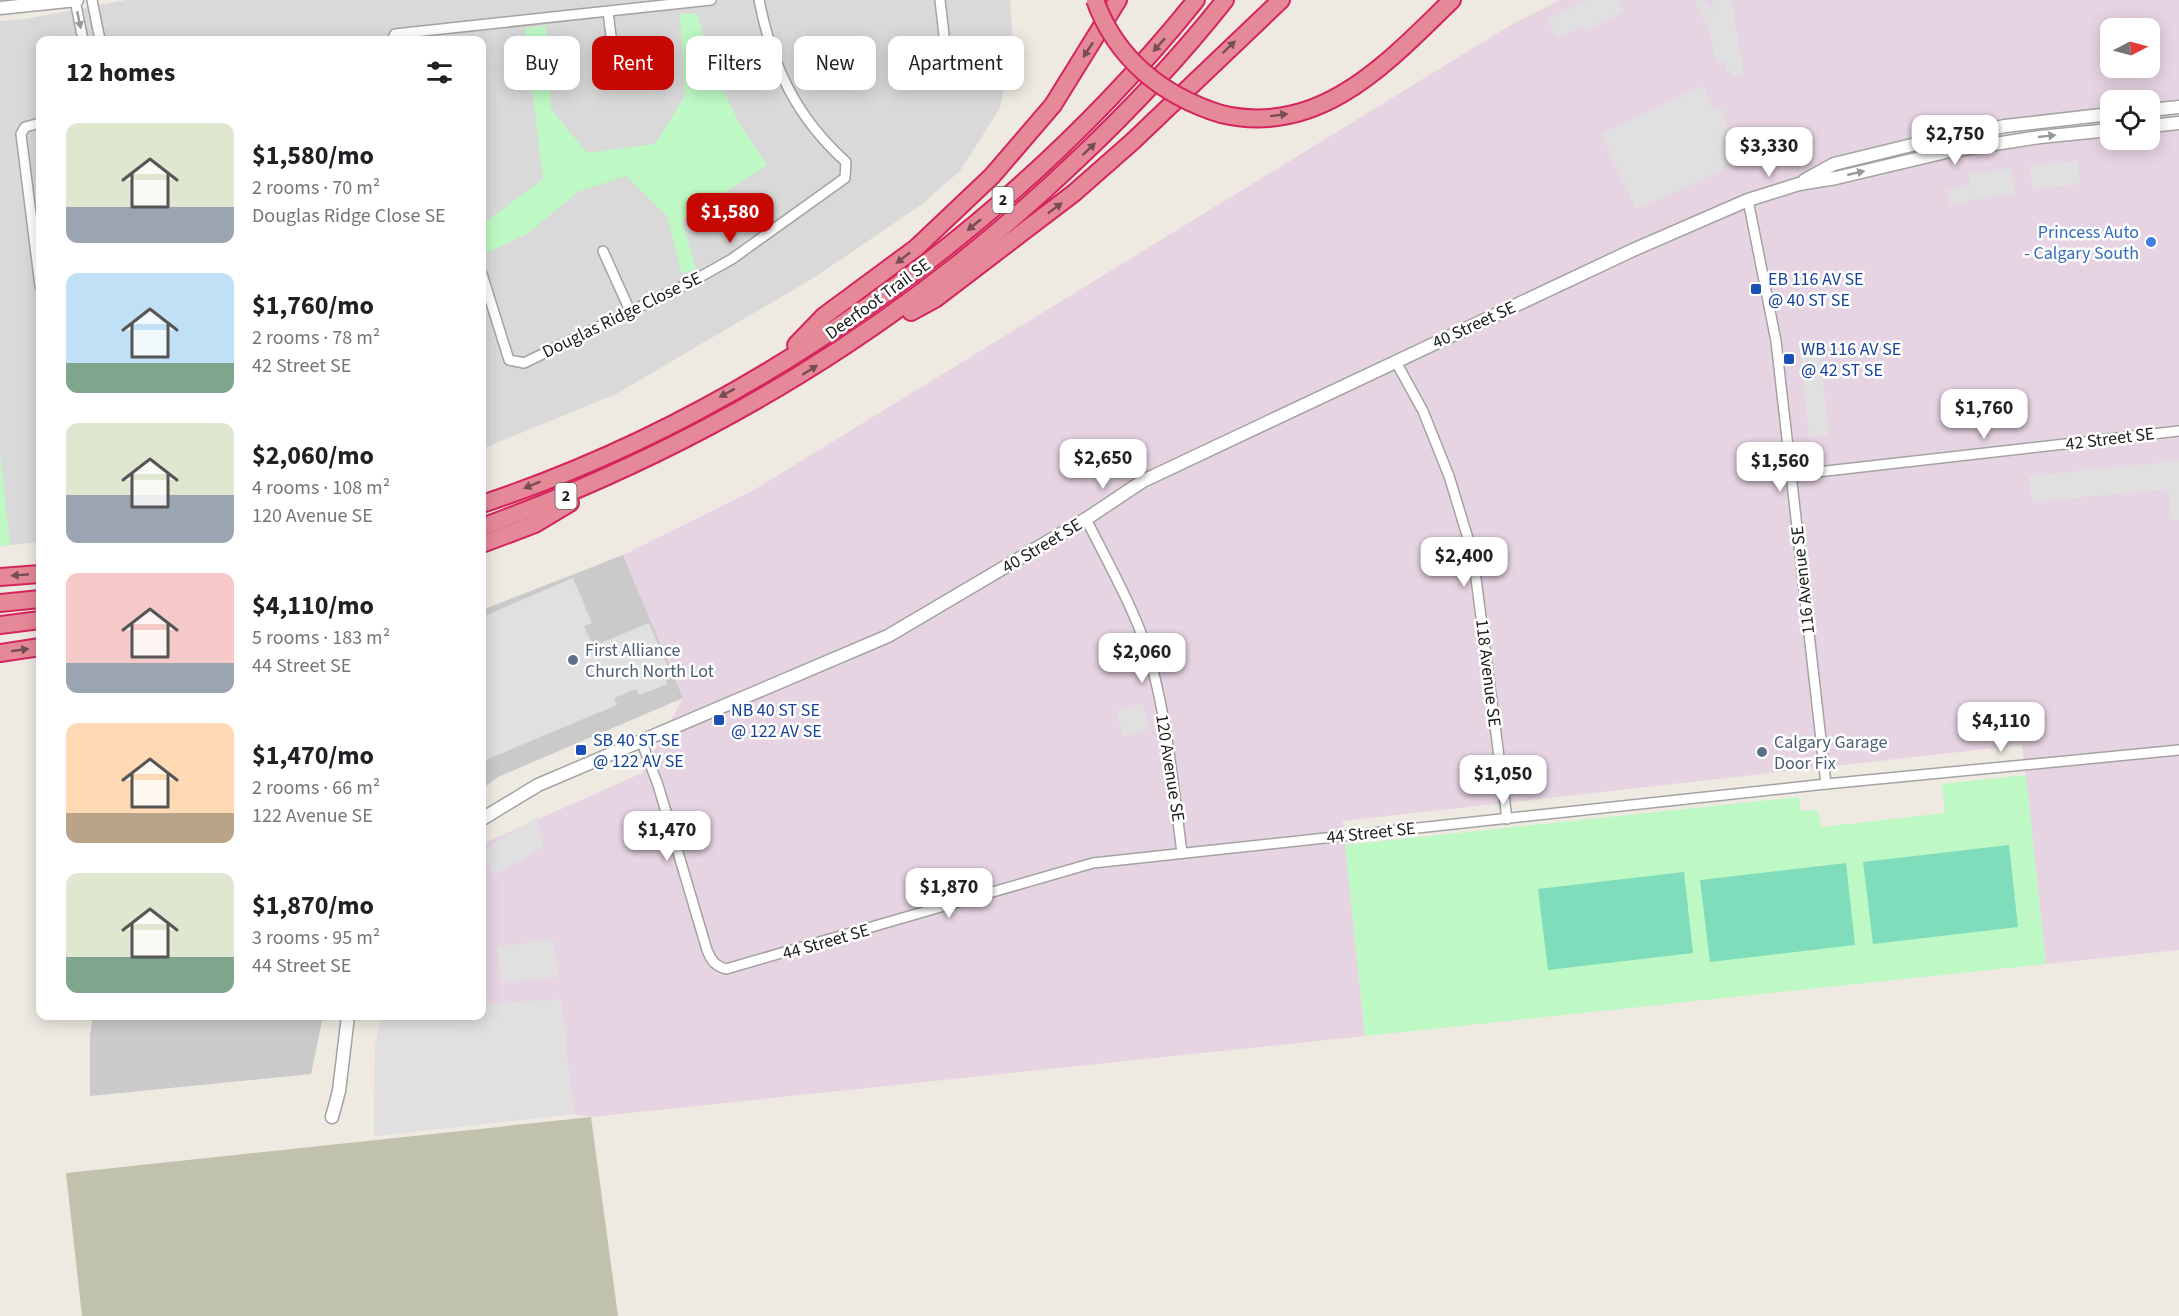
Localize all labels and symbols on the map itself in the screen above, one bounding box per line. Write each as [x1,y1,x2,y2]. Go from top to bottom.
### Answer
one-way arrow [75,11,84,30]
north arrow [2100,18,2160,78]
one-way arrow [1153,37,1166,52]
one-way arrow [1221,41,1235,55]
one-way arrow [1082,42,1093,58]
one-way arrow [1269,111,1288,120]
pin: $2,750 [1906,115,2004,166]
pin: $3,330 [1720,127,1818,178]
one-way arrow [2038,131,2057,141]
one-way arrow [1082,142,1096,156]
one-way arrow [1847,168,1865,178]
road number: 2 [992,187,1014,213]
pin: $1,580 [681,193,779,244]
one-way arrow [1046,202,1062,214]
one-way arrow [966,218,982,231]
place label: Princess Auto - Calgary South [2024,220,2139,266]
marker: Princess Auto - Calgary South [2144,235,2158,249]
one-way arrow [896,251,911,263]
street label: Deerfoot Trail SE [820,252,936,346]
street label: Douglas Ridge Close SE [538,266,706,364]
place label: EB 116 AV SE @ 40 ST SE [1768,267,1864,313]
marker: EB 116 AV SE @ 40 ST SE [1749,282,1763,296]
street label: 40 Street SE [1428,295,1520,355]
place label: WB 116 AV SE @ 42 ST SE [1801,337,1901,383]
marker: WB 116 AV SE @ 42 ST SE [1782,352,1796,366]
one-way arrow [801,365,818,376]
one-way arrow [718,388,735,398]
pin: $1,760 [1935,389,2033,440]
street label: 42 Street SE [2064,421,2156,457]
pin: $2,650 [1054,439,1152,490]
pin: $1,560 [1731,442,1829,493]
one-way arrow [523,480,541,490]
road number: 2 [556,483,576,509]
street label: 40 Street SE [997,512,1087,580]
street label: 116 Avenue SE [1785,525,1821,635]
pin: $2,400 [1415,537,1513,588]
one-way arrow [11,571,30,580]
street label: 118 Avenue SE [1469,618,1507,728]
pin: $2,060 [1093,633,1191,684]
place label: First Alliance Church North Lot [585,638,714,684]
one-way arrow [11,646,30,655]
marker: First Alliance Church North Lot [566,653,580,667]
place label: NB 40 ST SE @ 122 AV SE [731,698,822,744]
pin: $4,110 [1952,702,2050,753]
street label: 120 Avenue SE [1149,712,1191,824]
marker: NB 40 ST SE @ 122 AV SE [712,713,726,727]
place label: SB 40 ST SE @ 122 AV SE [593,728,684,774]
place label: Calgary Garage Door Fix [1774,730,1887,776]
marker: SB 40 ST SE @ 122 AV SE [574,743,588,757]
marker: Calgary Garage Door Fix [1755,745,1769,759]
pin: $1,050 [1454,755,1552,806]
pin: $1,470 [618,811,716,862]
street label: 44 Street SE [1325,816,1417,850]
pin: $1,870 [900,868,998,919]
street label: 44 Street SE [780,918,872,966]

